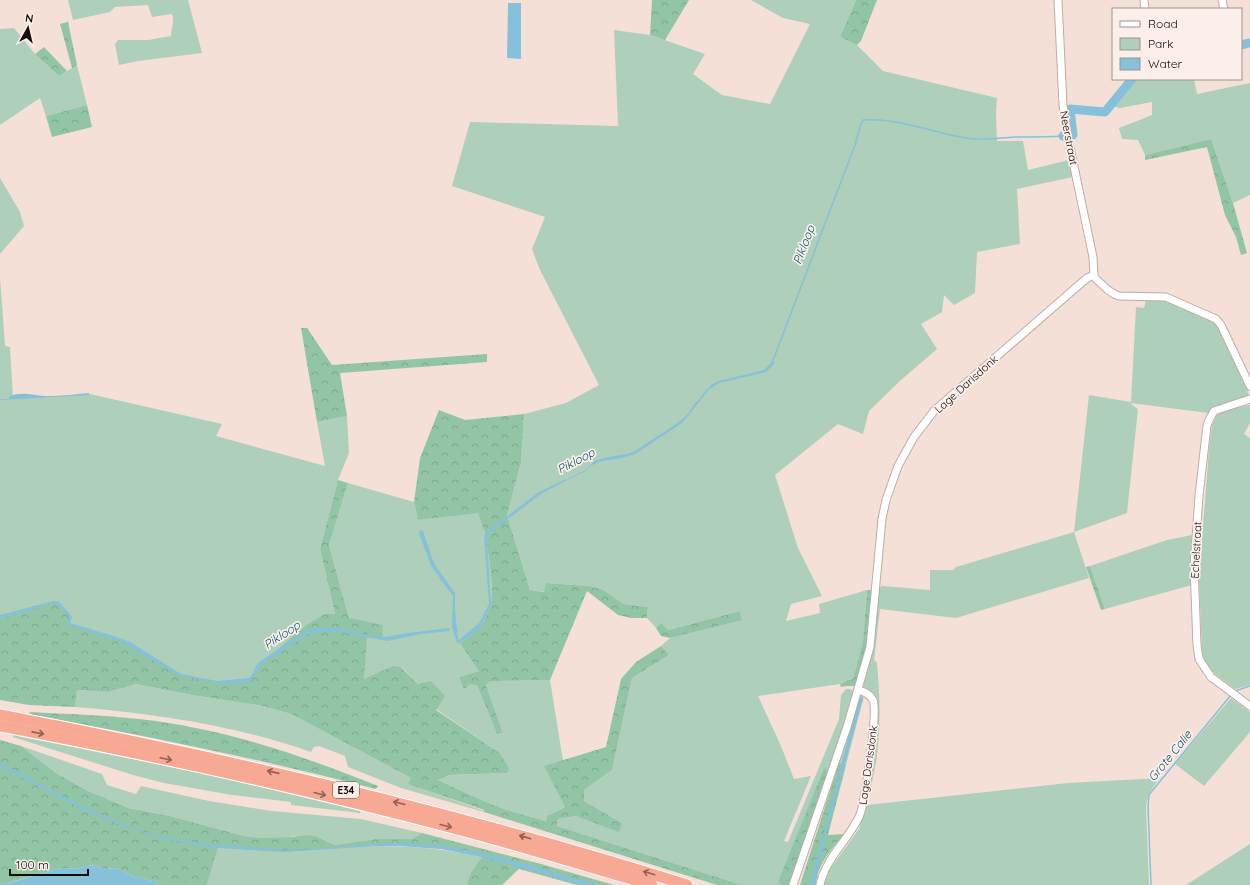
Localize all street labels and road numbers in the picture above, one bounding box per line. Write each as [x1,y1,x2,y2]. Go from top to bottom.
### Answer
street label: Neerstraat [1057,110,1081,167]
street label: Lage Darisdonk [931,352,1001,416]
street label: Echelstraat [1188,521,1204,579]
street label: Lage Darisdonk [855,724,881,806]
road number: E34 [333,782,359,798]

